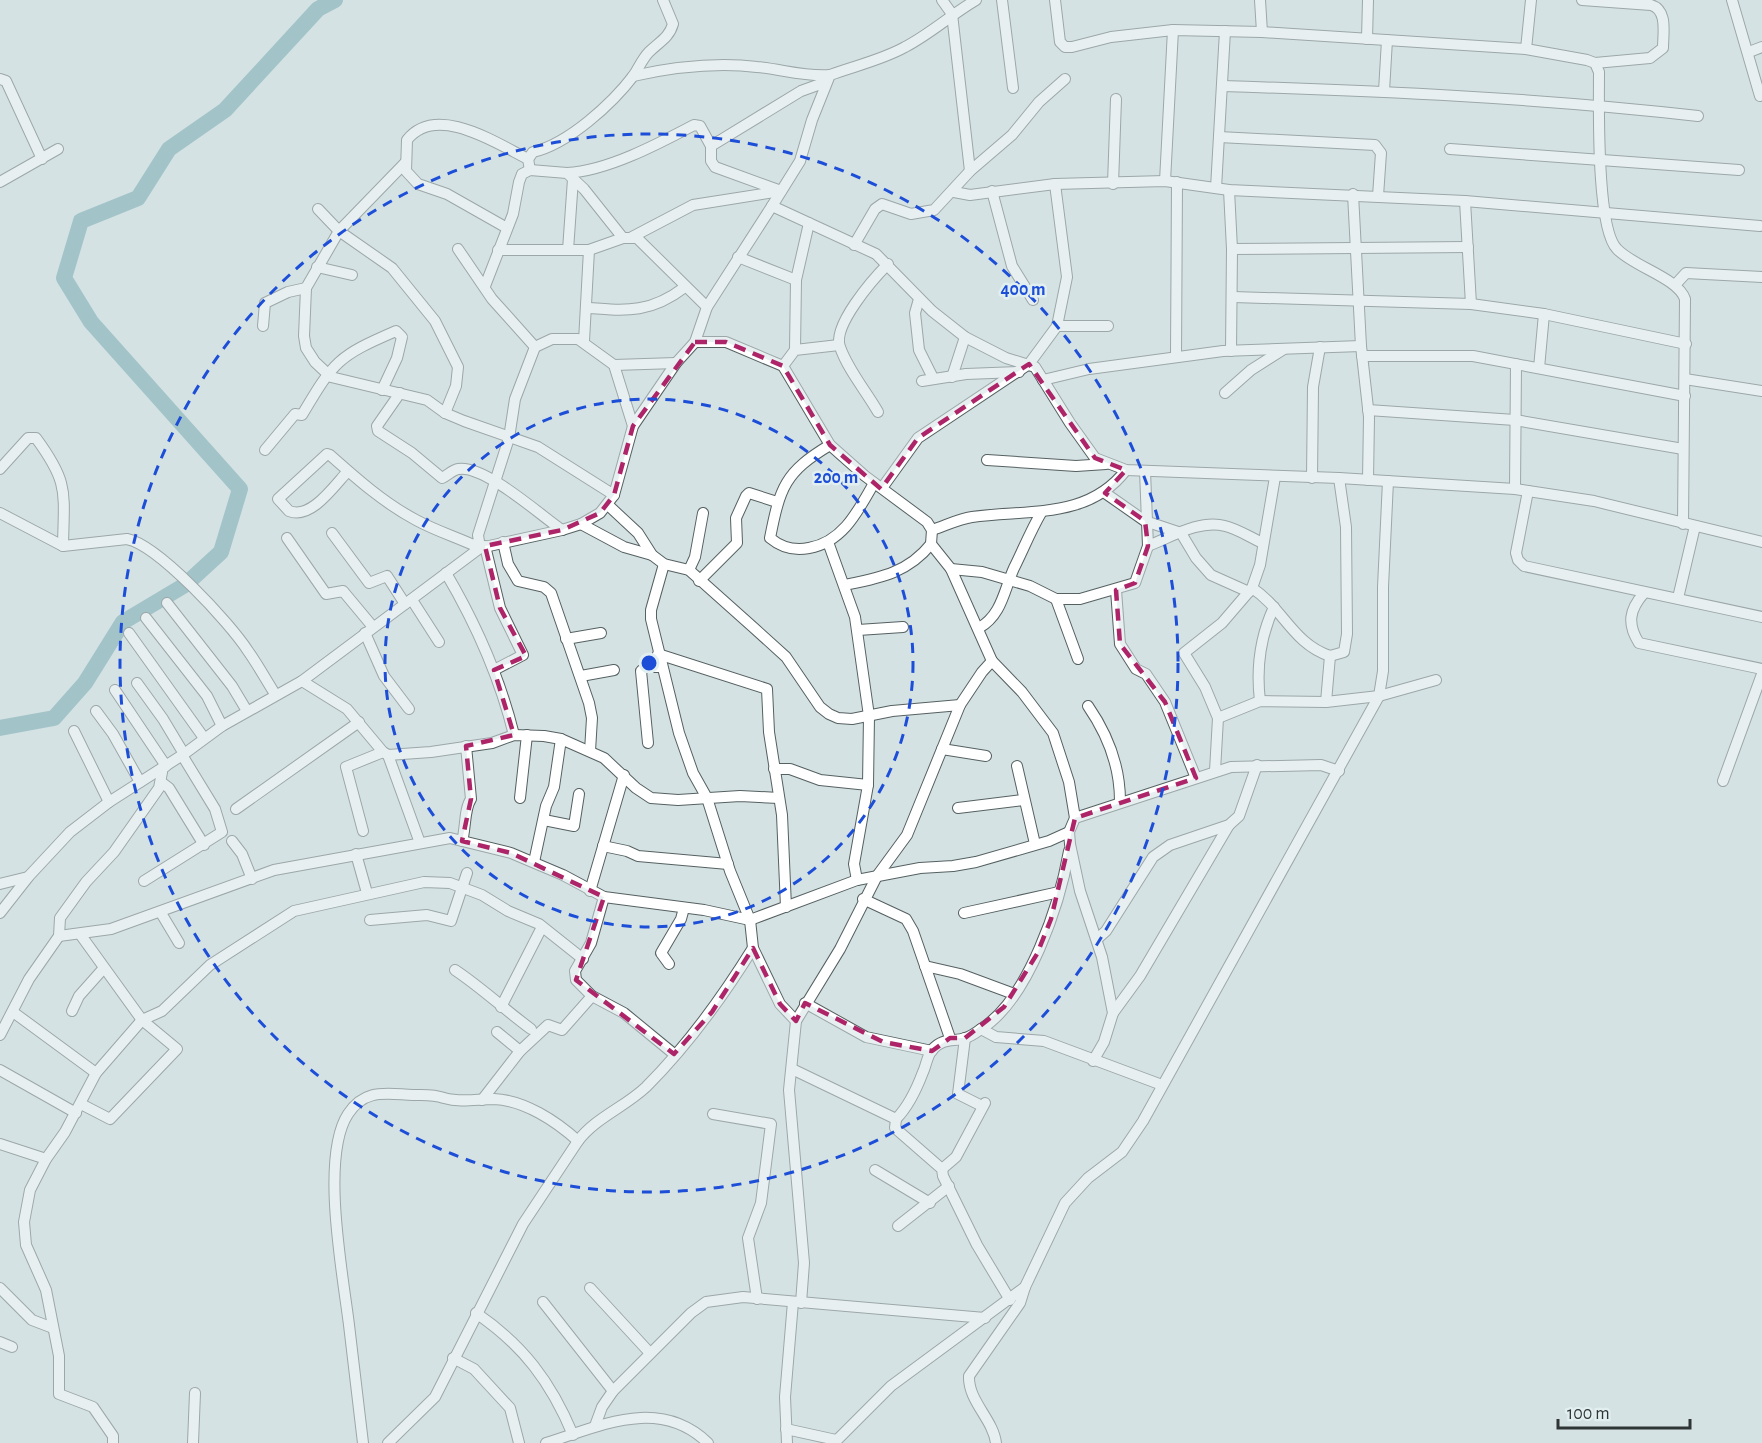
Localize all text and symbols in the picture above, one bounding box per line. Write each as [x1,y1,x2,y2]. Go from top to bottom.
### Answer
text: 400 m [1000,281,1046,299]
text: 200 m [814,469,858,487]
centre of rings [639,653,659,673]
scale bar [1558,1392,1690,1430]
text: 100 m [1567,1405,1610,1423]

